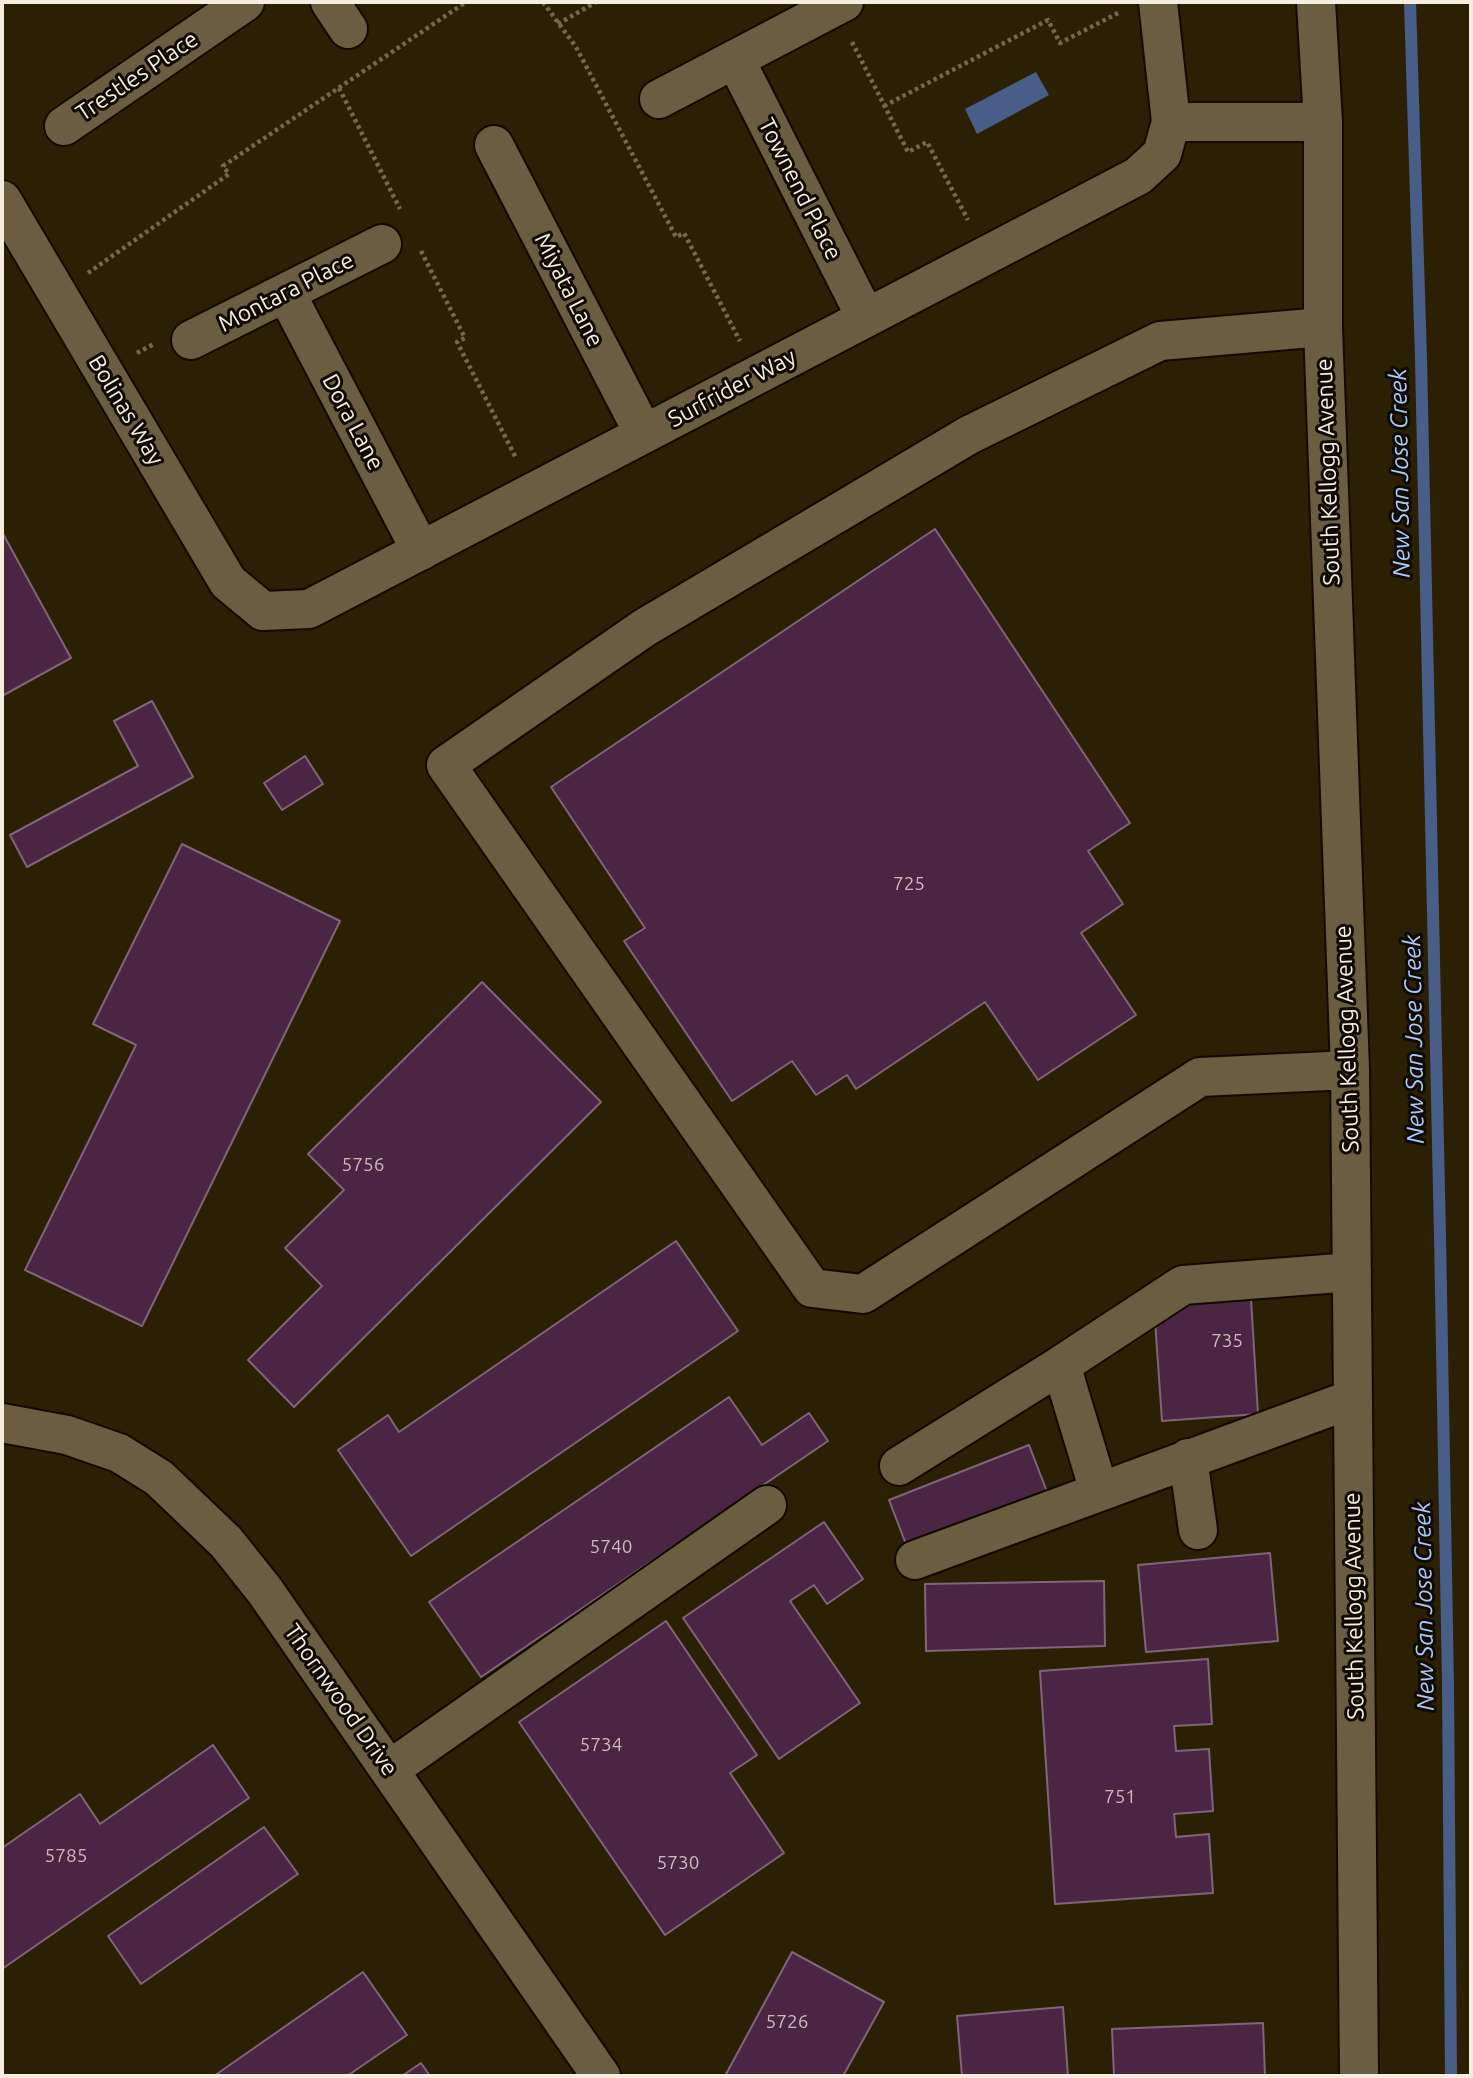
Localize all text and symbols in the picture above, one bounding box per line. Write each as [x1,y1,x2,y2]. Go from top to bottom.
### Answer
street label: Trestles Place [71,25,203,127]
street label: Townend Place [752,113,848,265]
street label: Miyata Lane [529,229,609,351]
street label: Montara Place [214,246,358,338]
street label: Surfrider Way [663,343,801,433]
street label: Bolinas Way [82,350,170,470]
street label: South Kellogg Avenue [1310,358,1346,586]
water label: New San Jose Creek [1384,368,1416,578]
street label: Dora Lane [316,369,390,475]
house number: 725 [893,873,925,895]
street label: South Kellogg Avenue [1329,925,1365,1153]
water label: New San Jose Creek [1398,934,1430,1144]
house number: 5756 [342,1154,384,1176]
house number: 735 [1211,1330,1243,1352]
street label: South Kellogg Avenue [1338,1492,1370,1720]
water label: New San Jose Creek [1408,1501,1440,1711]
house number: 5740 [590,1536,632,1558]
street label: Thornwood Drive [278,1619,404,1781]
house number: 5734 [580,1734,622,1756]
house number: 751 [1104,1786,1136,1808]
house number: 5785 [45,1845,87,1867]
house number: 5730 [657,1852,699,1874]
house number: 5726 [766,2011,808,2033]

